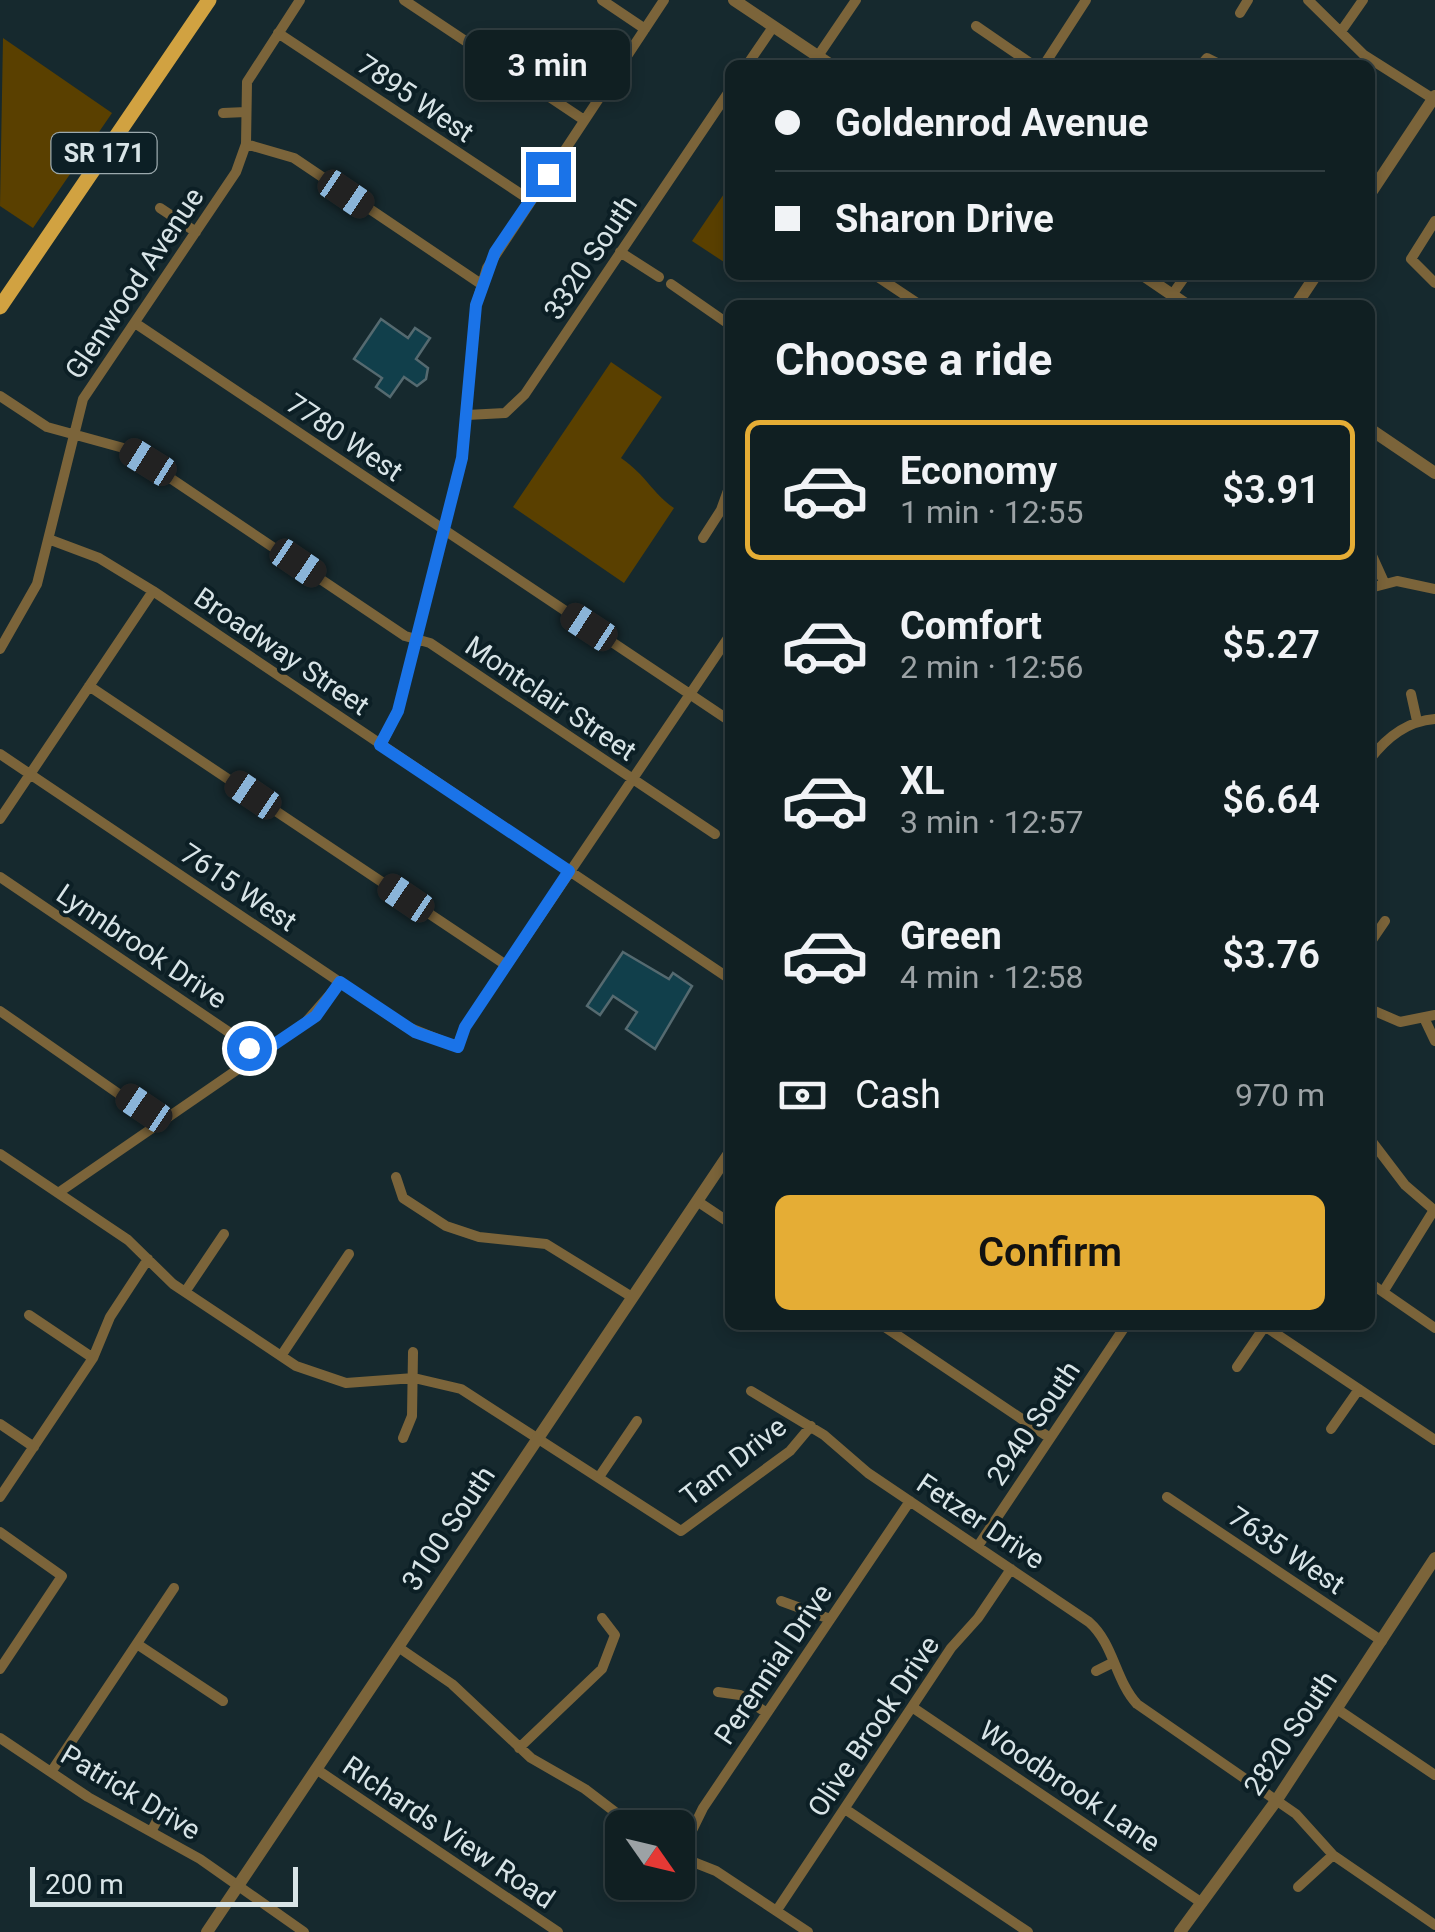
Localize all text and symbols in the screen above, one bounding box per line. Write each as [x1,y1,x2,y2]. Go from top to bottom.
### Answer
callout: 3 min [466,29,630,99]
text: 3 min [507,46,588,84]
street label: 7895 West [351,48,480,149]
text: Goldenrod Avenue [835,101,1148,145]
road number: SR 171 [52,133,156,173]
route end [526,152,571,197]
car [313,165,379,223]
street label: Glenwood Avenue [58,181,211,385]
street label: 3320 South [537,189,644,326]
text: Sharon Drive [835,197,1054,241]
text: Choose a ride [775,333,1052,386]
street label: 7780 West [280,387,409,488]
car [115,433,181,491]
icon: car [780,445,870,535]
text: Economy [900,449,1057,493]
text: $3.91 [1222,468,1320,512]
text: 1 min · 12:55 [900,493,1083,531]
car [265,534,331,592]
street label: Broadway Street [188,581,375,722]
car [556,598,622,656]
icon: car [780,600,870,690]
text: Comfort [900,604,1042,648]
text: $5.27 [1222,623,1320,667]
street label: Montclair Street [459,629,642,768]
text: 2 min · 12:56 [900,648,1083,686]
icon: car [780,755,870,845]
text: XL [900,759,945,803]
car [220,766,286,824]
text: $6.64 [1222,778,1320,822]
text: 3 min · 12:57 [900,803,1083,841]
street label: 7615 West [174,837,303,938]
car [373,869,439,927]
street label: Lynnbrook Drive [50,877,233,1016]
icon: car [780,910,870,1000]
text: Green [900,914,1002,958]
text: $3.76 [1222,933,1320,977]
text: 4 min · 12:58 [900,958,1083,996]
route start [227,1026,272,1071]
icon: cash [775,1068,830,1123]
text: Cash [855,1073,941,1117]
text: 970 m [1235,1076,1325,1114]
car [111,1079,177,1137]
button: Confirm [775,1195,1325,1310]
street label: 2940 South [980,1355,1087,1492]
street label: Tam Drive [674,1410,793,1513]
street label: 3100 South [395,1460,502,1597]
street label: Fetzer Drive [911,1467,1051,1576]
street label: 7635 West [1222,1500,1351,1601]
street label: Perennial Drive [708,1578,839,1751]
street label: Olive Brook Drive [801,1630,946,1823]
street label: 2820 South [1237,1665,1344,1802]
street label: Woodbrook Lane [973,1714,1166,1859]
street label: Patrick Drive [55,1738,206,1847]
street label: RIchards View Road [337,1749,561,1916]
north arrow [605,1810,695,1900]
map controls [605,1810,695,1900]
scale bar [30,1862,298,1906]
text: 200 m [45,1868,124,1901]

